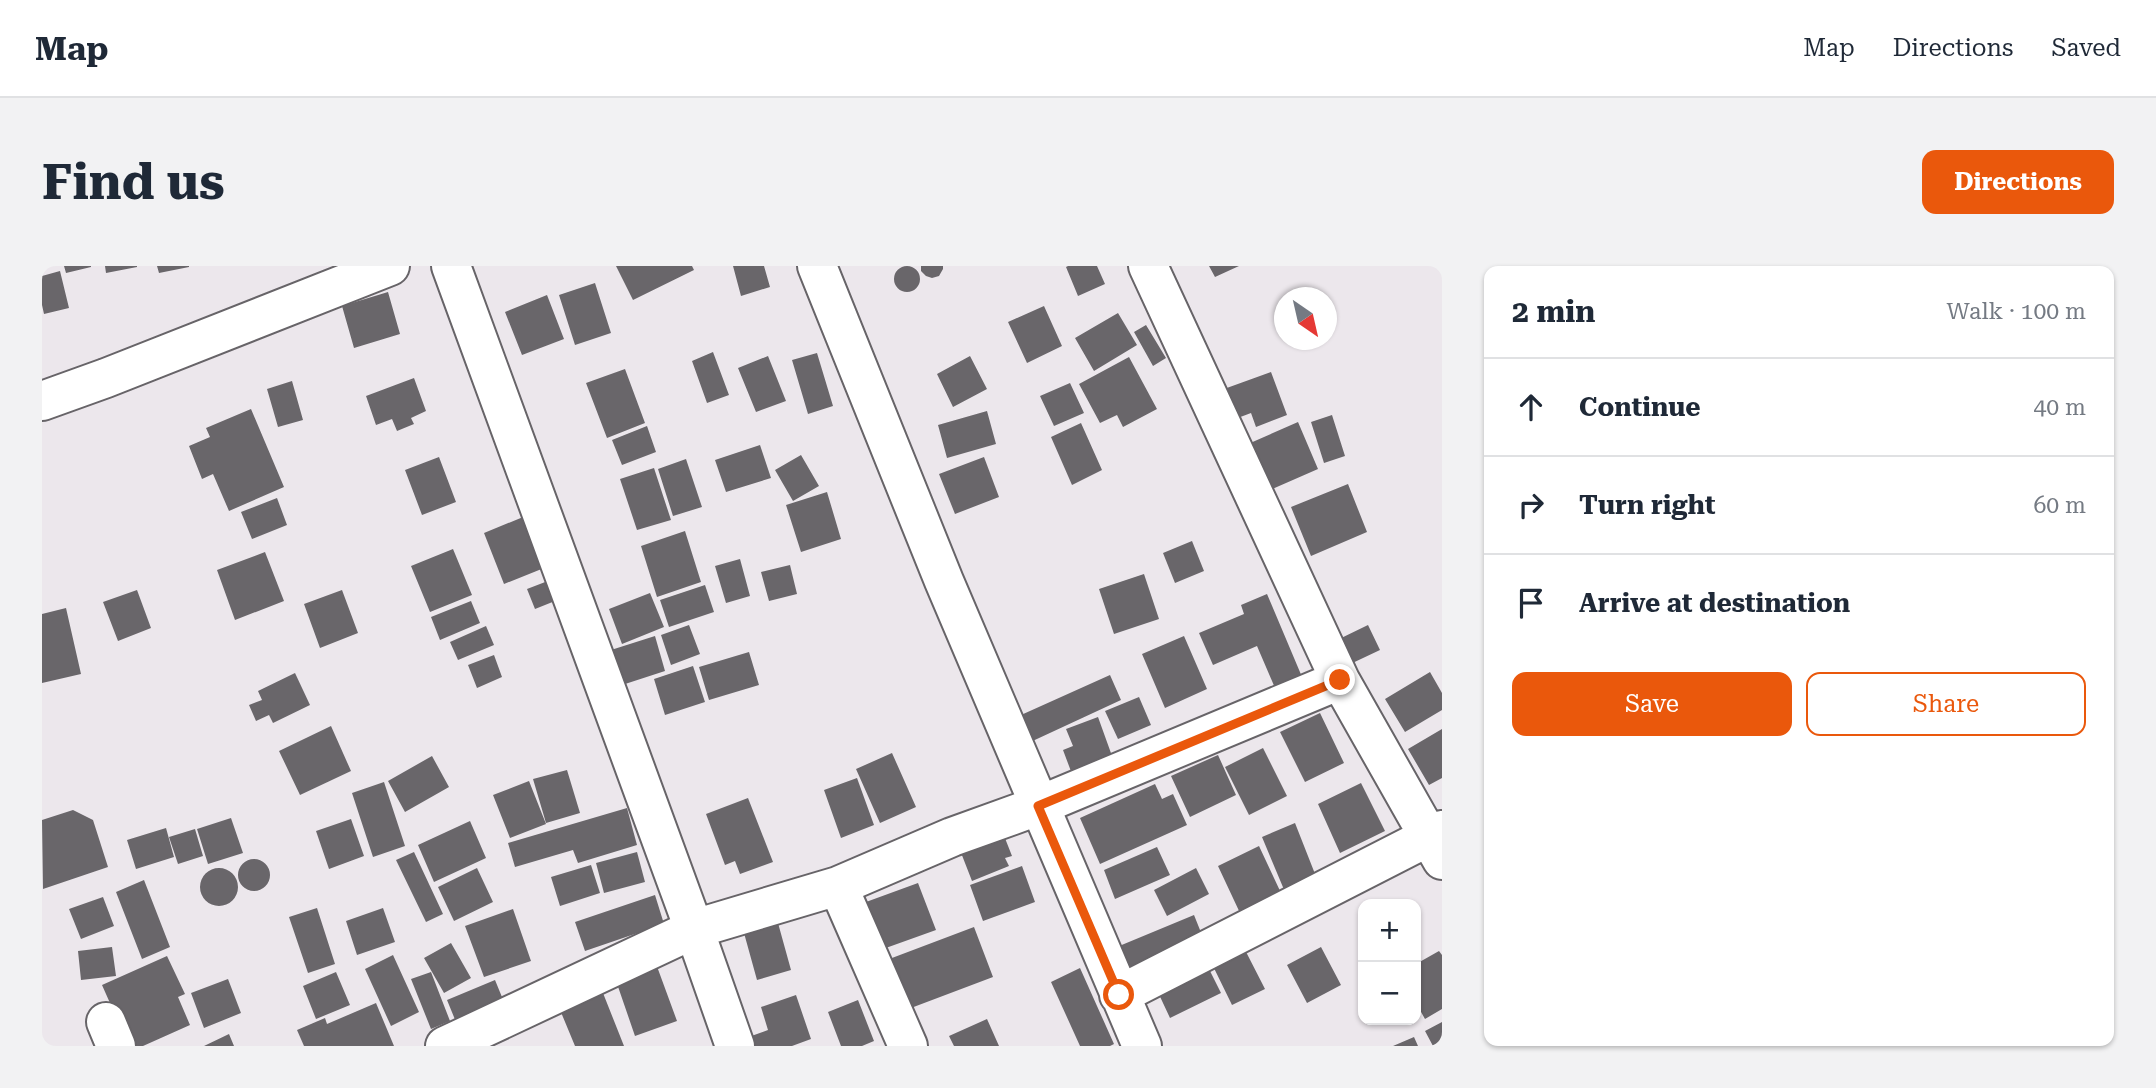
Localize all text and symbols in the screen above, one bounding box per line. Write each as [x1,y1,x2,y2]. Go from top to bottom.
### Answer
text: Map [35,29,109,68]
text: Map [1803,34,1855,62]
text: Directions [1893,34,2013,62]
text: Saved [2051,34,2121,62]
button: Directions [1922,150,2114,214]
text: Find us [42,154,225,211]
north arrow [1274,287,1337,350]
text: 2 min [1512,294,1595,329]
text: Walk · 100 m [1947,298,2086,325]
icon: ahead [1512,388,1550,426]
text: Continue [1579,392,1701,422]
text: 40 m [2033,394,2086,421]
icon: right [1512,486,1550,524]
text: Turn right [1579,490,1715,520]
text: 60 m [2033,492,2086,519]
icon: arrive [1512,584,1550,622]
text: Arrive at destination [1579,588,1850,618]
route end [1324,664,1355,695]
button: Save [1512,672,1792,736]
button: Share [1806,672,2086,736]
map controls [1358,899,1421,1025]
button: + [1358,899,1421,962]
button: − [1358,962,1421,1025]
route start [1103,979,1134,1010]

